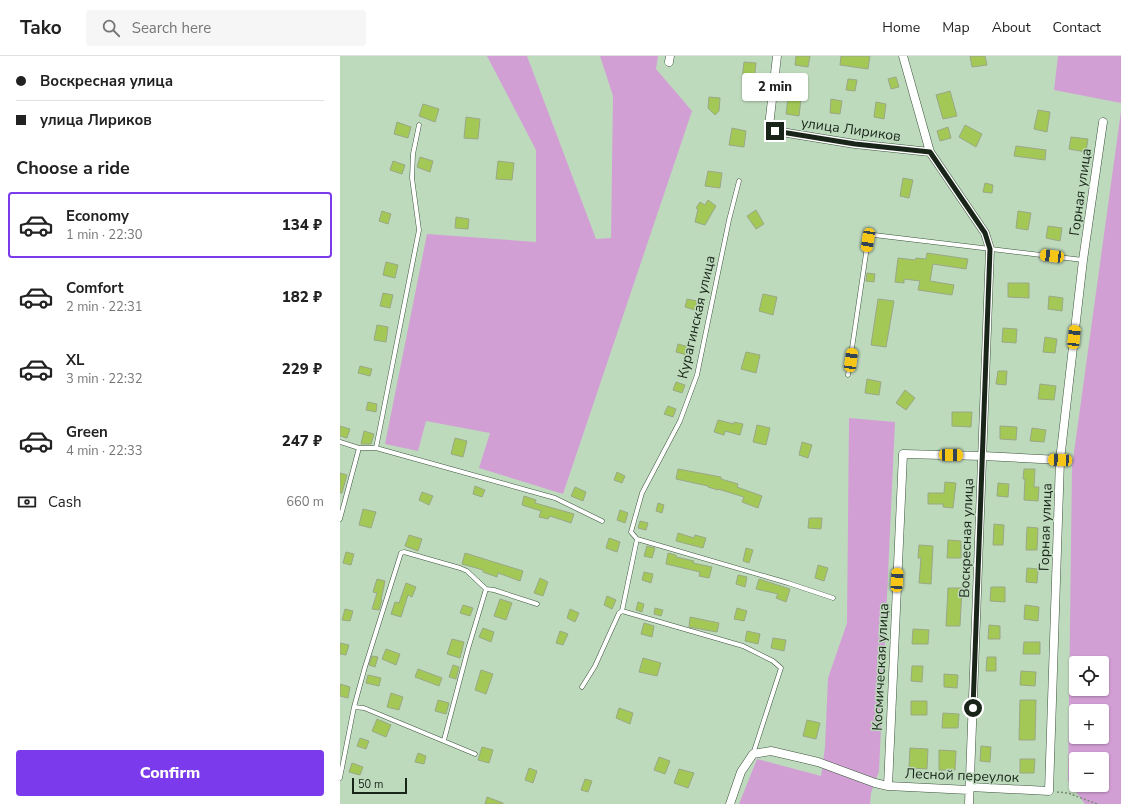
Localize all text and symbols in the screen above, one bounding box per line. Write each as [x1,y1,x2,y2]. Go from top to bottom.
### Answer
search box [86,10,366,46]
text: Tako [20,15,62,41]
icon: search [100,17,122,39]
text: Search here [132,18,211,38]
text: Home [882,18,920,37]
text: Map [942,18,970,37]
text: About [992,18,1031,37]
text: Contact [1053,18,1101,37]
text: Воскресная улица [40,71,173,91]
callout: 2 min [742,73,808,101]
text: 2 min [758,78,792,96]
text: улица Лириков [40,110,152,130]
street label: улица Лириков [800,113,902,146]
route end [766,122,784,140]
street label: Горная улица [1065,147,1096,237]
text: Choose a ride [16,156,130,180]
text: Economy [66,206,129,226]
icon: car [18,207,54,243]
text: 134 ₽ [282,215,322,235]
text: 1 min · 22:30 [66,226,142,244]
car [860,227,876,253]
car [1039,249,1065,263]
street label: Курагинская улица [673,254,720,381]
text: Comfort [66,278,123,298]
icon: car [18,279,54,315]
text: 182 ₽ [282,287,322,307]
text: 2 min · 22:31 [66,298,142,316]
car [1067,324,1081,350]
car [843,347,859,373]
text: XL [66,350,85,370]
icon: car [18,351,54,387]
text: 229 ₽ [282,359,322,379]
text: 3 min · 22:32 [66,370,142,388]
text: Green [66,422,108,442]
icon: car [18,423,54,459]
text: 247 ₽ [282,431,322,451]
text: 4 min · 22:33 [66,442,142,460]
car [939,449,963,461]
car [1048,453,1072,467]
street label: Воскресная улица [955,478,978,598]
street label: Горная улица [1034,483,1057,571]
icon: cash [16,491,38,513]
text: Cash [48,492,82,512]
text: 660 m [286,493,324,511]
car [890,568,904,592]
street label: Космическая улица [868,603,893,731]
map controls [1069,656,1109,792]
button: locate [1069,656,1109,696]
route start [964,699,982,717]
button: + [1069,704,1109,744]
button: Confirm [16,750,324,796]
button: − [1069,752,1109,792]
street label: Лесной переулок [905,764,1020,787]
scale bar [352,776,407,795]
text: 50 m [358,777,383,792]

